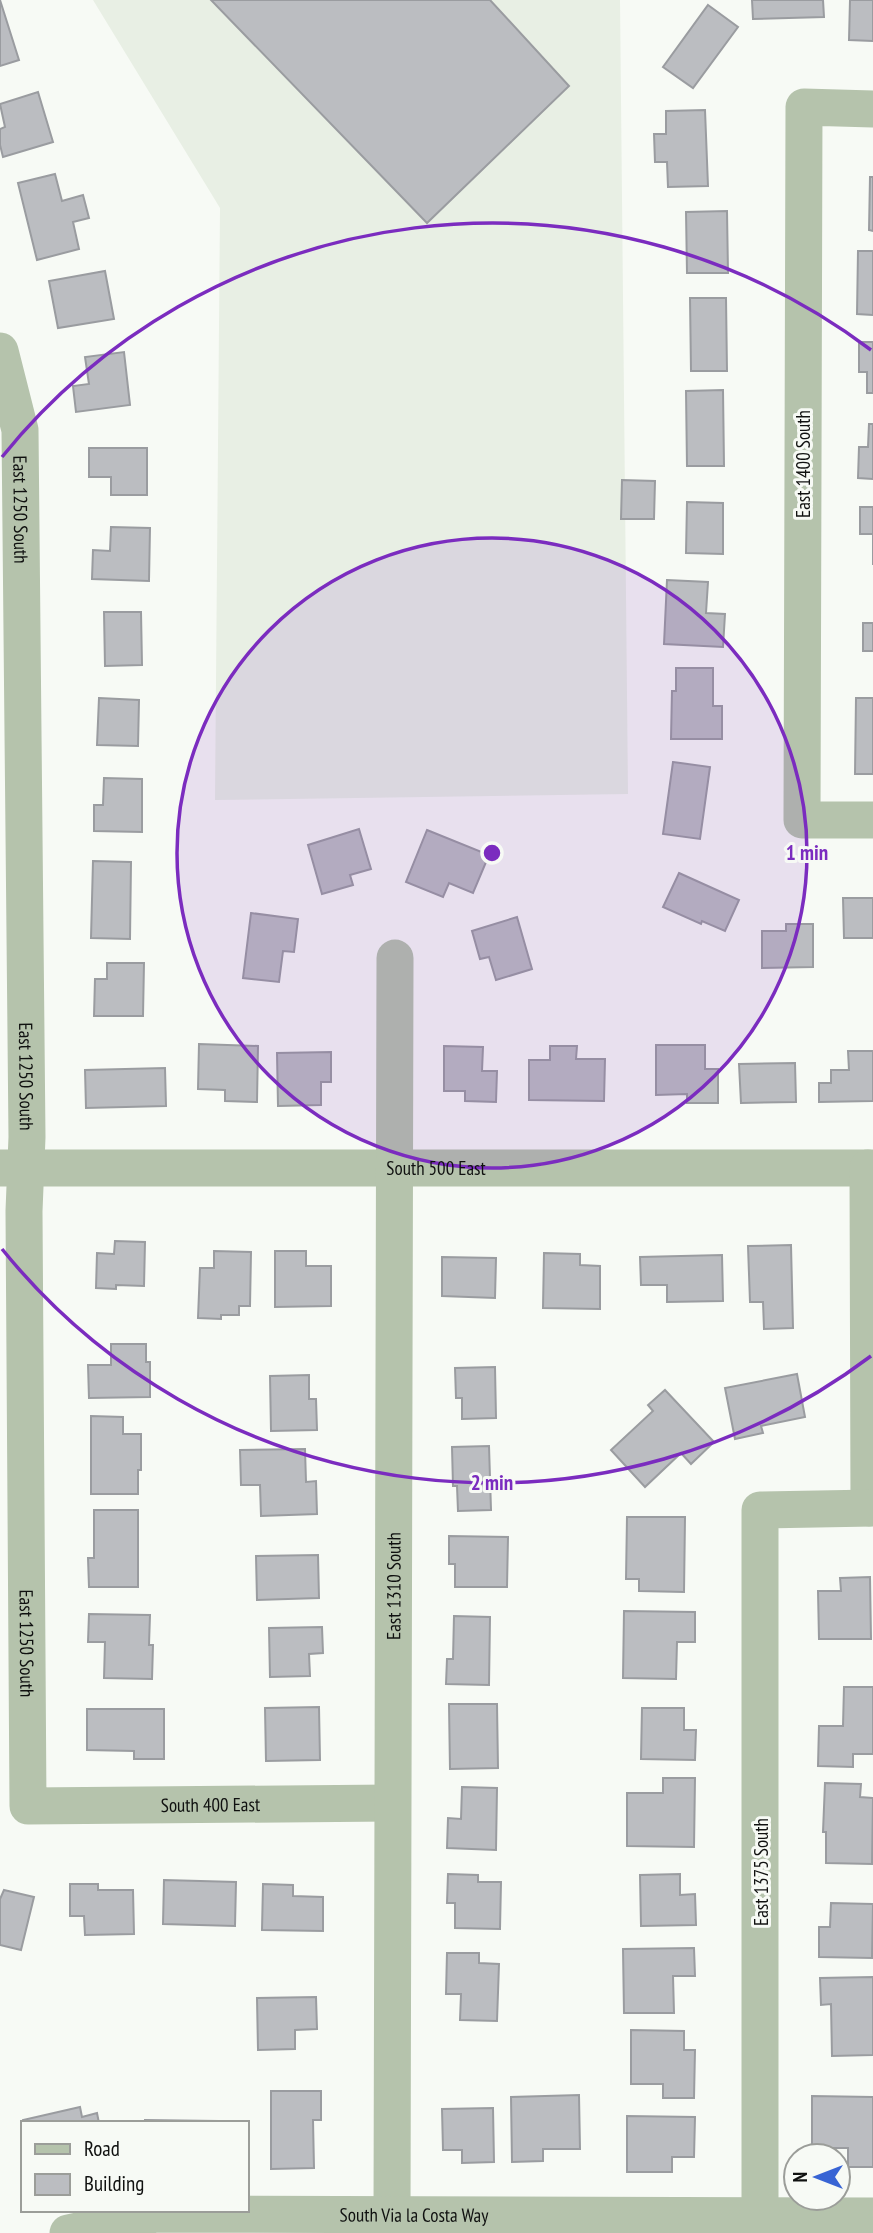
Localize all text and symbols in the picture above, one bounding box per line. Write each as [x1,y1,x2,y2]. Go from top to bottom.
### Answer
street label: East 1400 South [791,410,815,518]
street label: East 1250 South [8,455,33,564]
text: 1 min [786,839,828,866]
centre of rings [480,841,504,865]
street label: East 1250 South [14,1022,39,1131]
street label: South 500 East [386,1156,486,1180]
text: 2 min [471,1469,513,1496]
street label: East 1310 South [381,1532,406,1640]
street label: East 1250 South [15,1589,39,1697]
street label: South 400 East [161,1792,261,1817]
street label: East 1375 South [749,1818,773,1926]
legend [21,2121,248,2212]
text: Road [84,2135,120,2162]
north arrow [782,2142,852,2212]
text: Building [84,2170,144,2197]
text: N [788,2172,812,2182]
street label: South Via la Costa Way [340,2203,489,2227]

